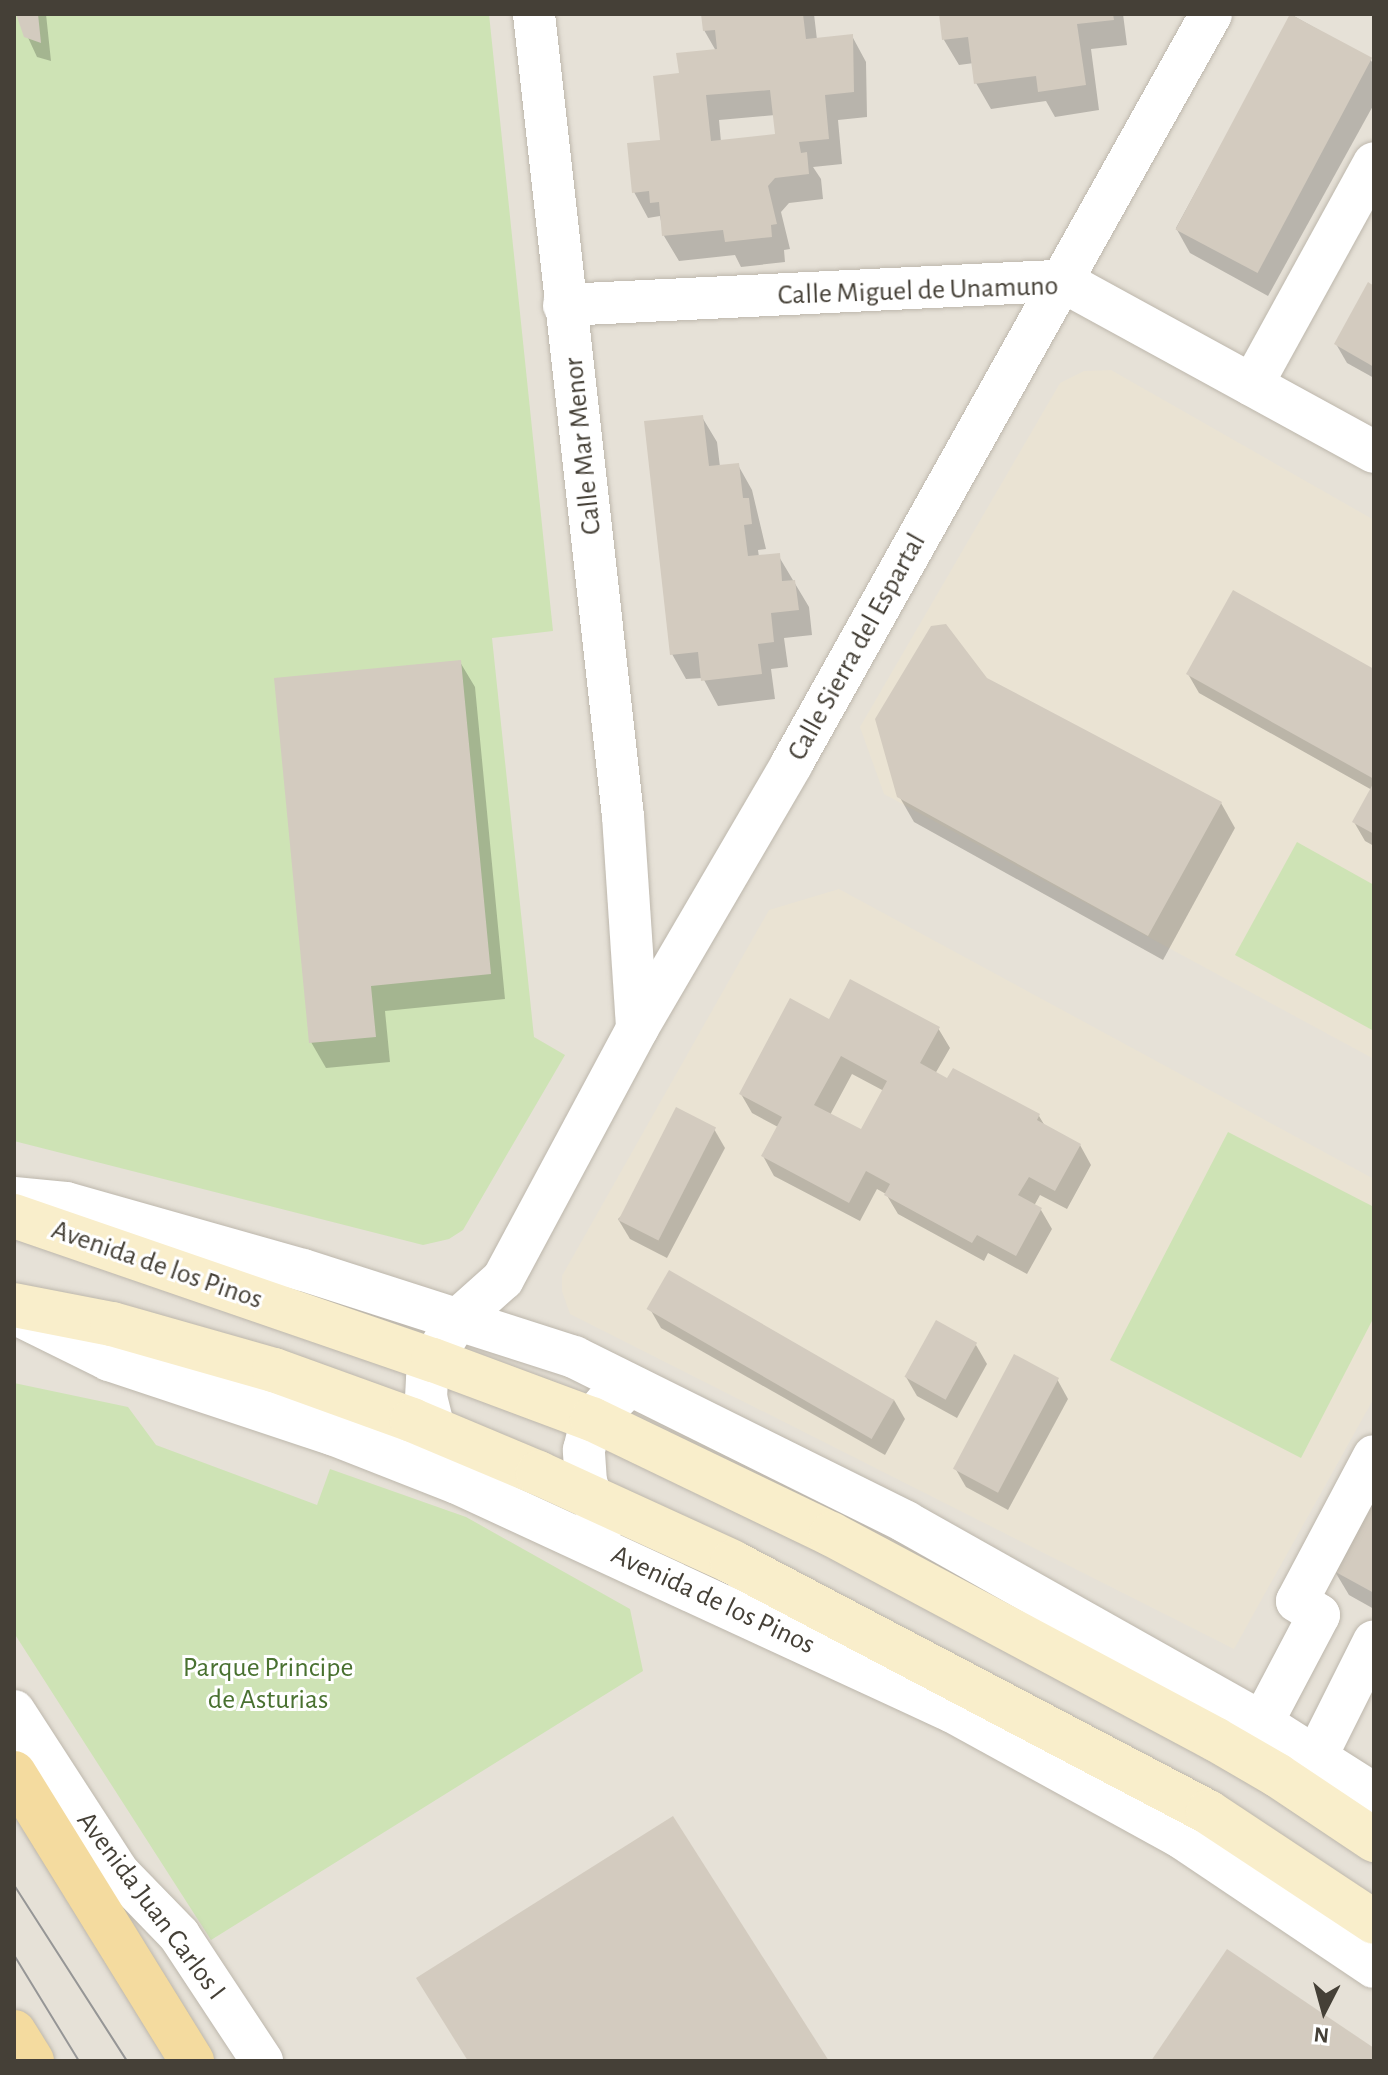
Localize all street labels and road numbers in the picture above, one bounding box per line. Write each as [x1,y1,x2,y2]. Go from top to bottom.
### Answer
street label: Calle Miguel de Unamuno [777,269,1059,313]
street label: Calle Mar Menor [557,356,609,536]
street label: Calle Sierra del Espartal [781,527,933,767]
street label: Avenida de los Pinos [47,1213,267,1317]
street label: Avenida de los Pinos [606,1538,820,1662]
street label: Avenida Juan Carlos I [69,1805,233,2007]

